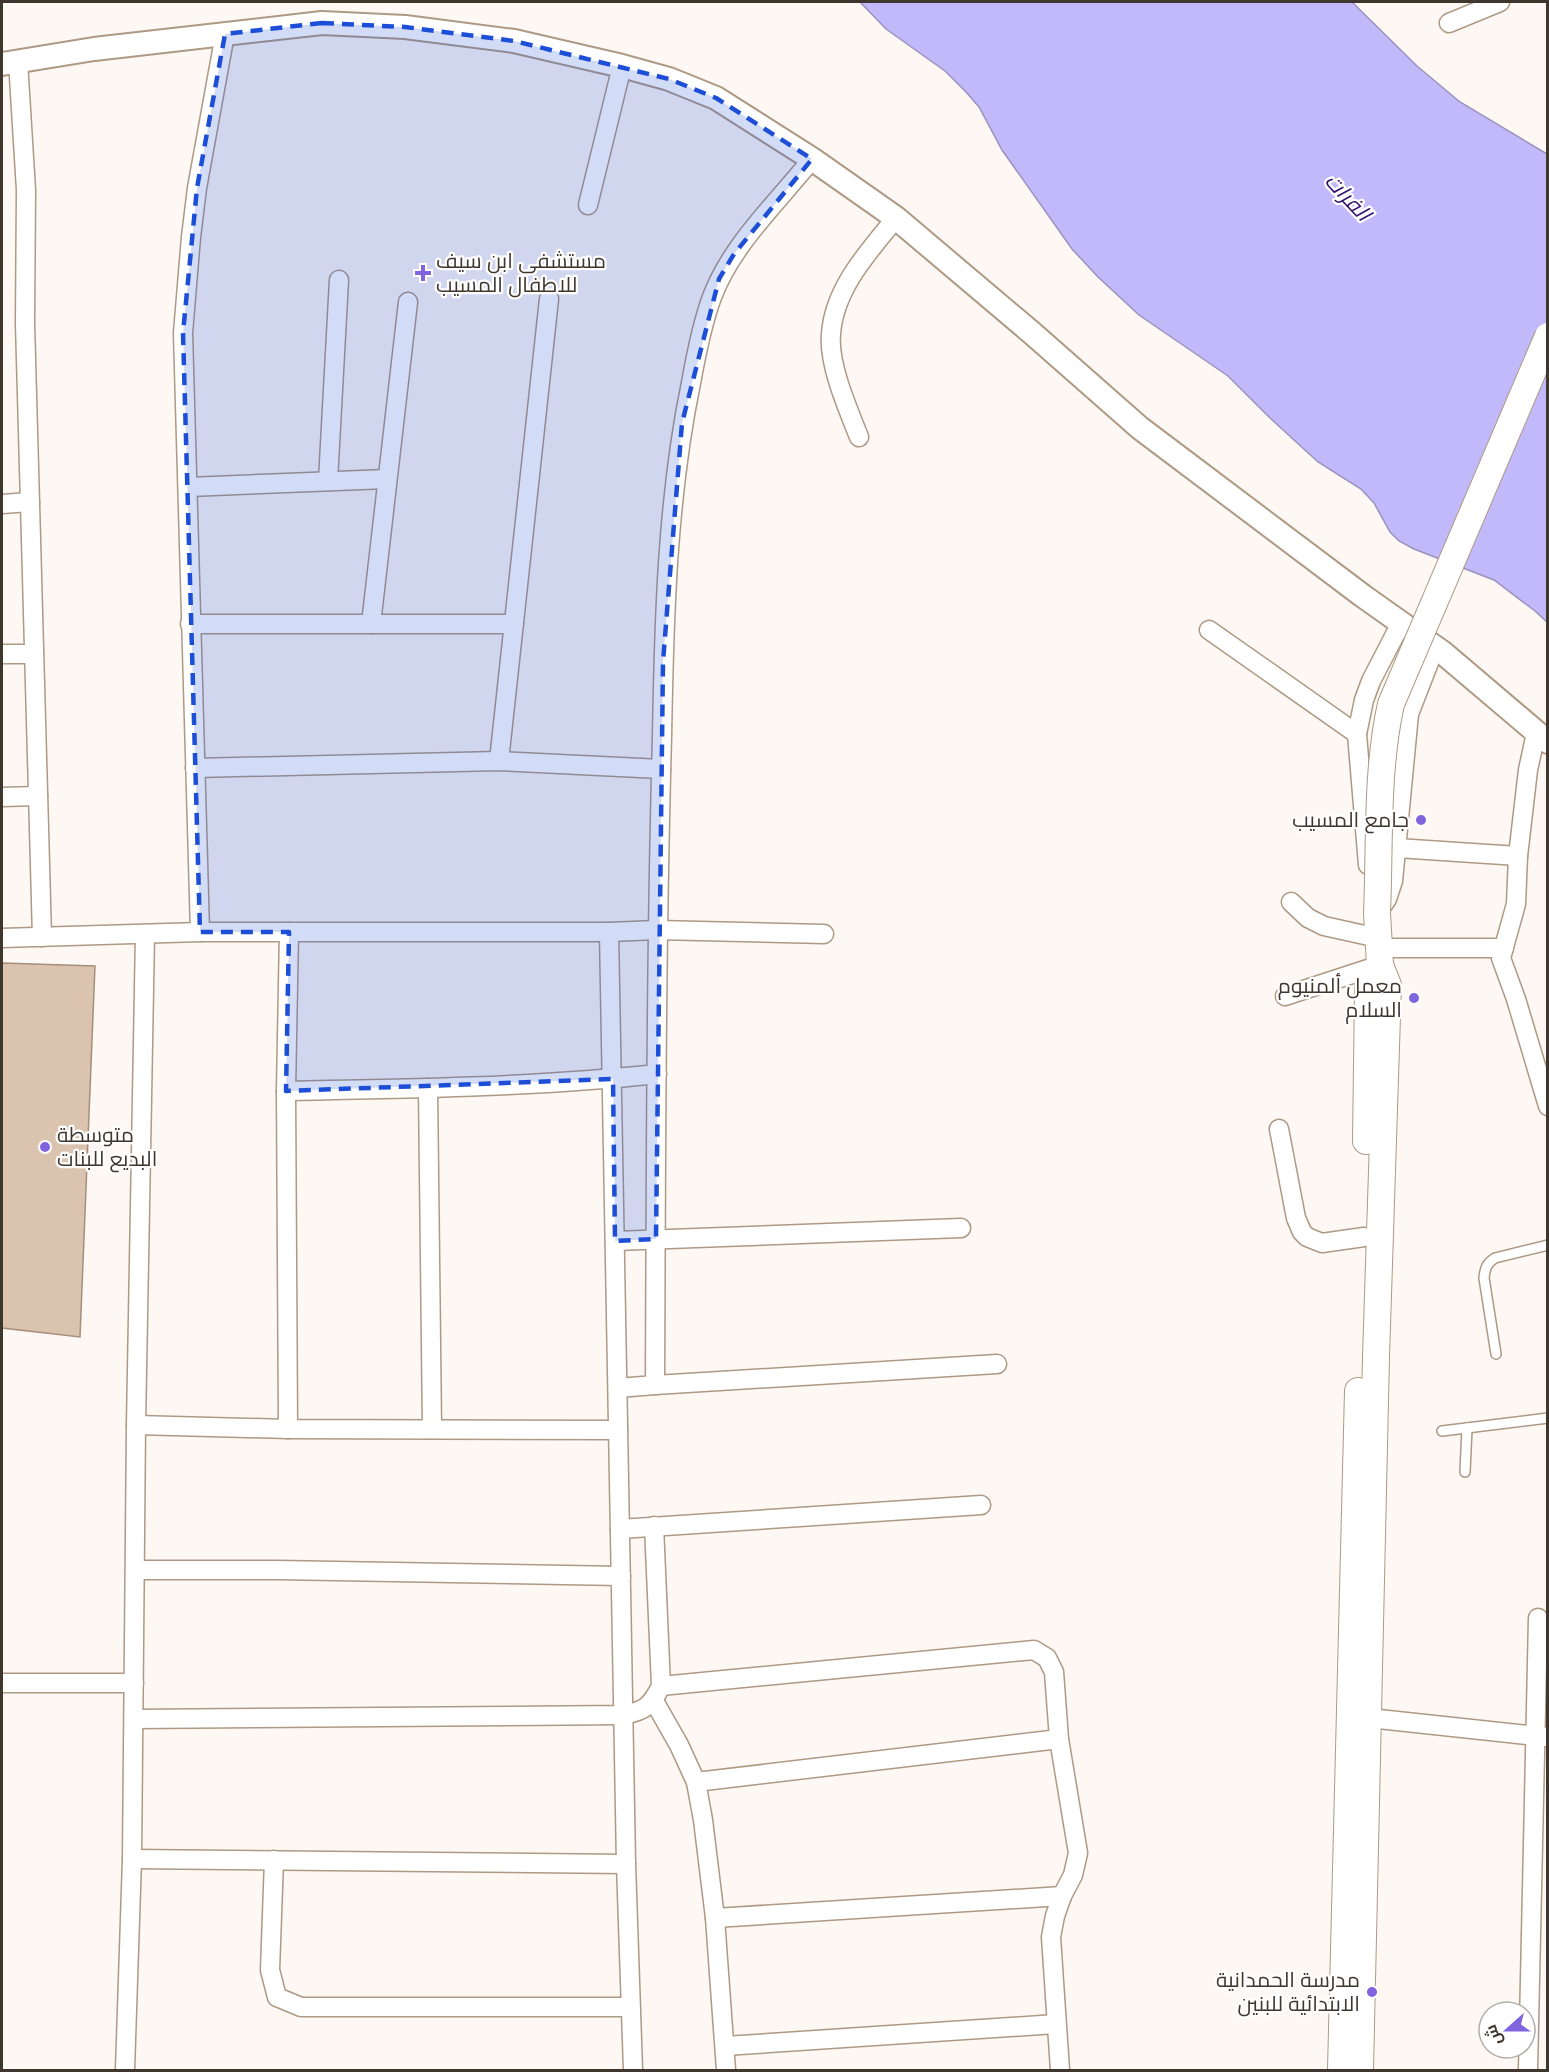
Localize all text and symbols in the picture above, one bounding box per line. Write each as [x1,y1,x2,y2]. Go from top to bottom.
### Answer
water label: الفرات [1320,168,1378,227]
place label: مستشفى ابن سيف للاطفال المسيب [436,249,606,298]
marker: مستشفى ابن سيف للاطفال المسيب [414,264,432,282]
place label: جامع المسيب [1292,808,1409,834]
marker: جامع المسيب [1414,813,1428,827]
place label: معمل ألمنيوم السلام [1278,973,1402,1024]
marker: معمل ألمنيوم السلام [1407,991,1421,1005]
place label: متوسطة البديع للبنات [57,1123,157,1173]
marker: متوسطة البديع للبنات [38,1140,52,1154]
place label: مدرسة الحمدانية الابتدائية للبنين [1216,1968,1360,2017]
marker: مدرسة الحمدانية الابتدائية للبنين [1365,1985,1379,1999]
north arrow [1477,2000,1537,2060]
text: ش [1482,2022,1506,2048]

